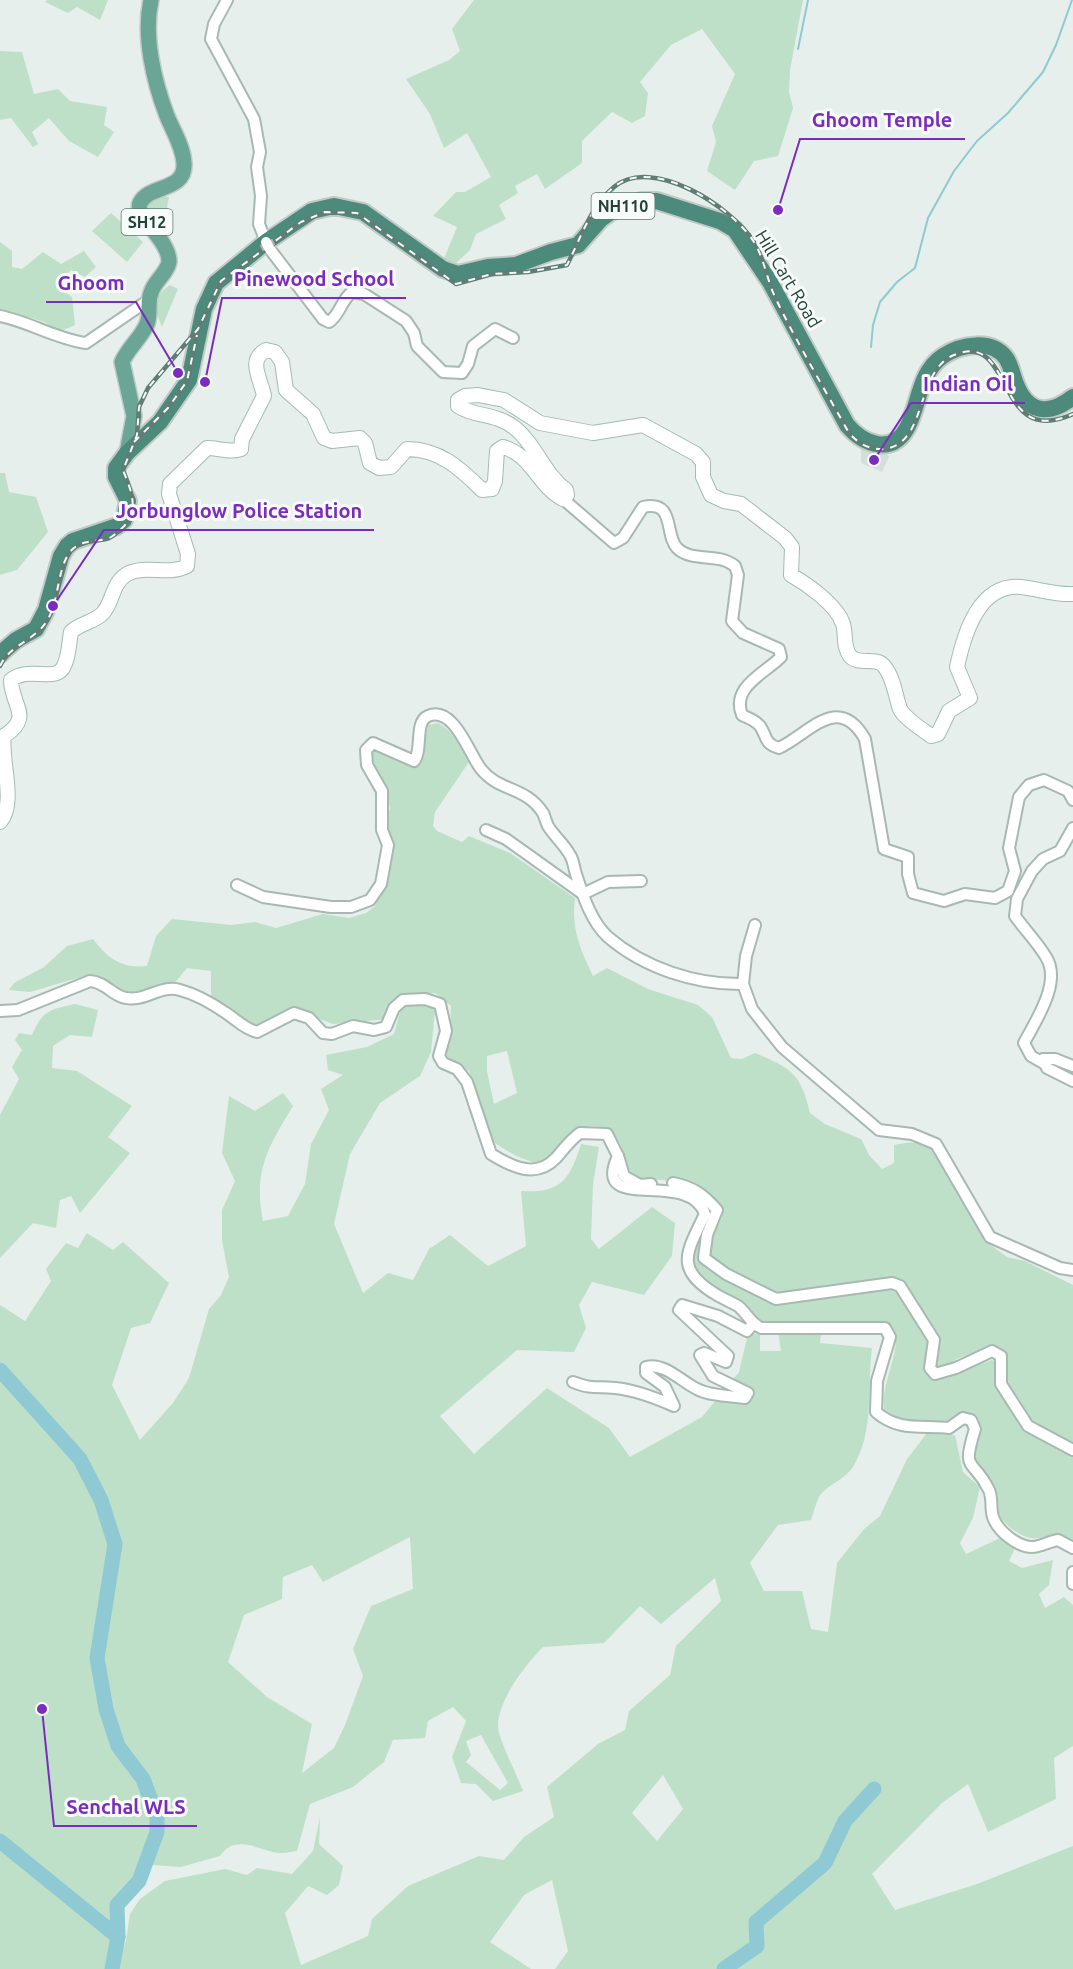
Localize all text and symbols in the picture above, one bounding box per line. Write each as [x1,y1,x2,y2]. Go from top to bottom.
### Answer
callout: Ghoom Temple [800,101,965,139]
text: Ghoom Temple [812,108,952,131]
road number: NH110 [592,193,654,219]
road number: SH12 [122,209,172,235]
street label: Hill Cart Road [752,226,826,331]
callout: Pinewood School [222,260,406,298]
callout: Ghoom [46,264,136,302]
text: Pinewood School [234,267,394,290]
text: Ghoom [58,271,124,294]
callout: Indian Oil [911,365,1025,403]
text: Indian Oil [923,372,1013,395]
callout: Jorbunglow Police Station [104,492,374,530]
text: Jorbunglow Police Station [116,499,362,522]
callout: Senchal WLS [54,1788,197,1826]
text: Senchal WLS [66,1795,186,1818]

